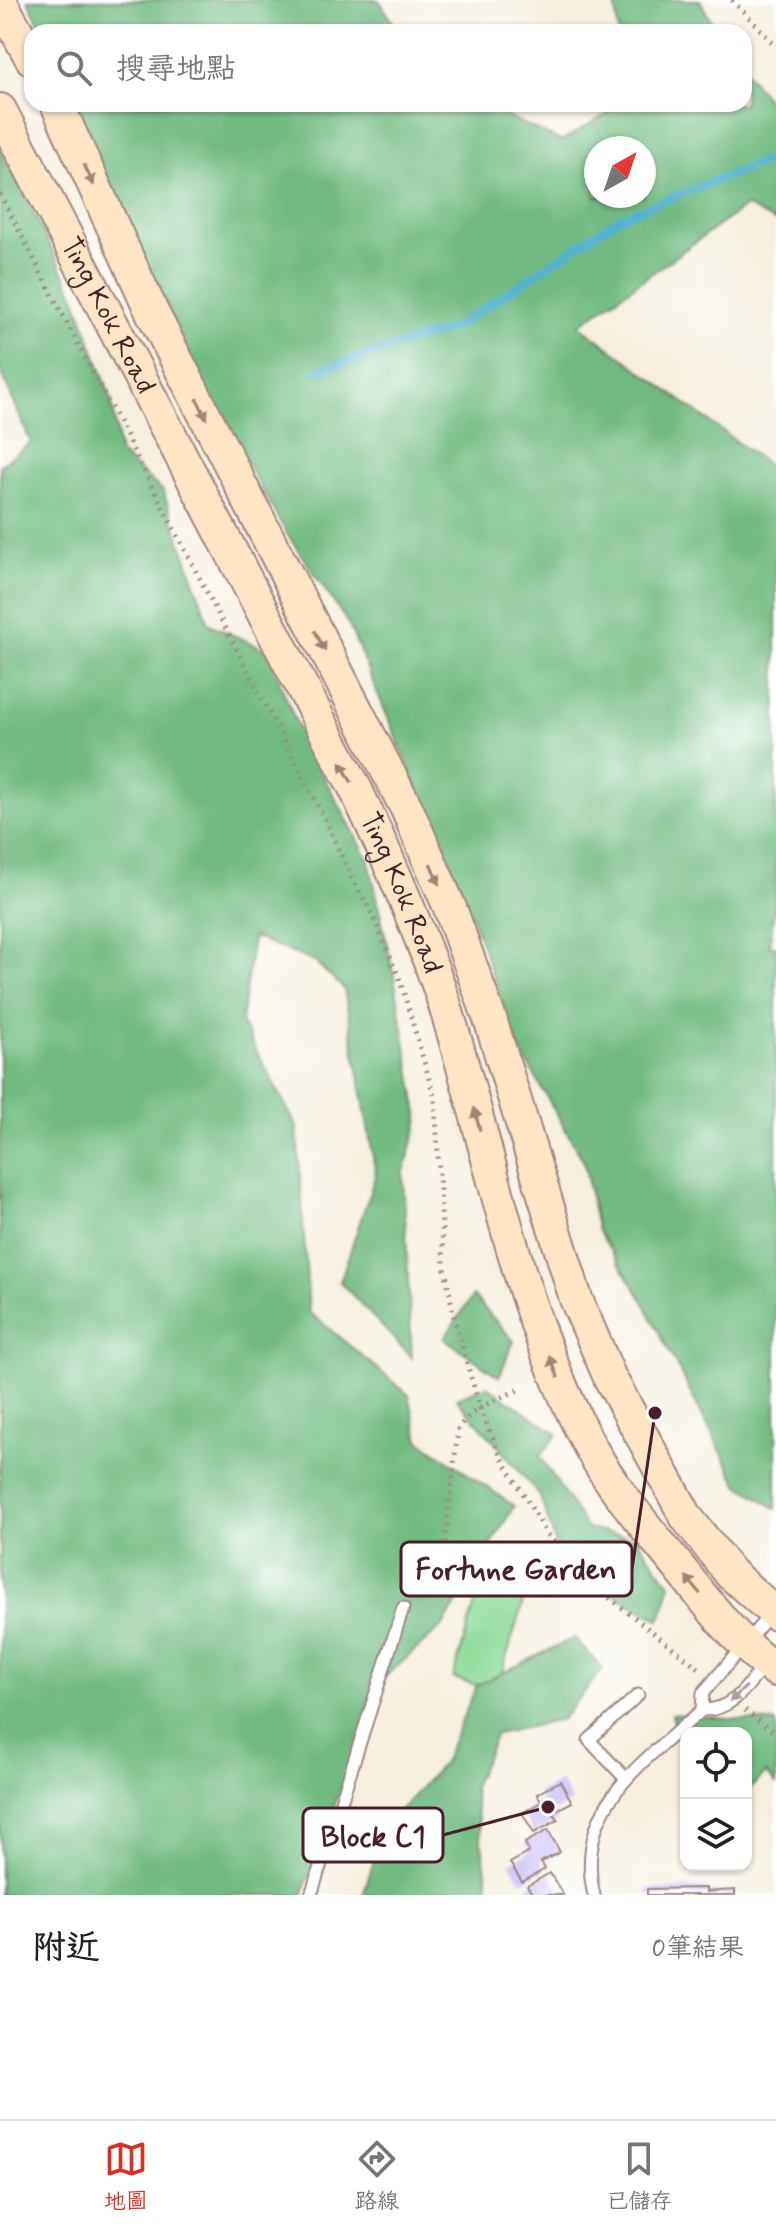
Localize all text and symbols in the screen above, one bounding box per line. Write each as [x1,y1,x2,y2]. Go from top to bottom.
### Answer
search box [24,24,752,112]
icon: search [52,46,96,90]
text: 搜尋地點 [116,50,236,89]
north arrow [584,136,656,208]
one-way arrow [82,163,96,187]
street label: Ting Kok Road [51,231,164,400]
one-way arrow [195,398,208,421]
one-way arrow [314,629,327,652]
one-way arrow [340,760,353,783]
street label: Ting Kok Road [351,806,451,979]
one-way arrow [428,862,442,886]
one-way arrow [470,1106,483,1130]
one-way arrow [548,1355,561,1379]
callout: Fortune Garden [401,1542,632,1596]
text: Fortune Garden [415,1551,617,1590]
one-way arrow [685,1575,702,1595]
one-way arrow [729,1685,748,1703]
map controls [680,1727,752,1871]
button: locate [680,1727,752,1799]
button: layers [680,1799,752,1871]
callout: Block C1 [303,1808,443,1862]
text: Block C1 [320,1818,426,1857]
text: 附近 [32,1926,100,1971]
text: 0筆結果 [651,1932,744,1966]
tab: 地圖 [104,2137,148,2216]
tab: 路線 [355,2137,399,2216]
tab: 已儲存 [606,2137,672,2216]

